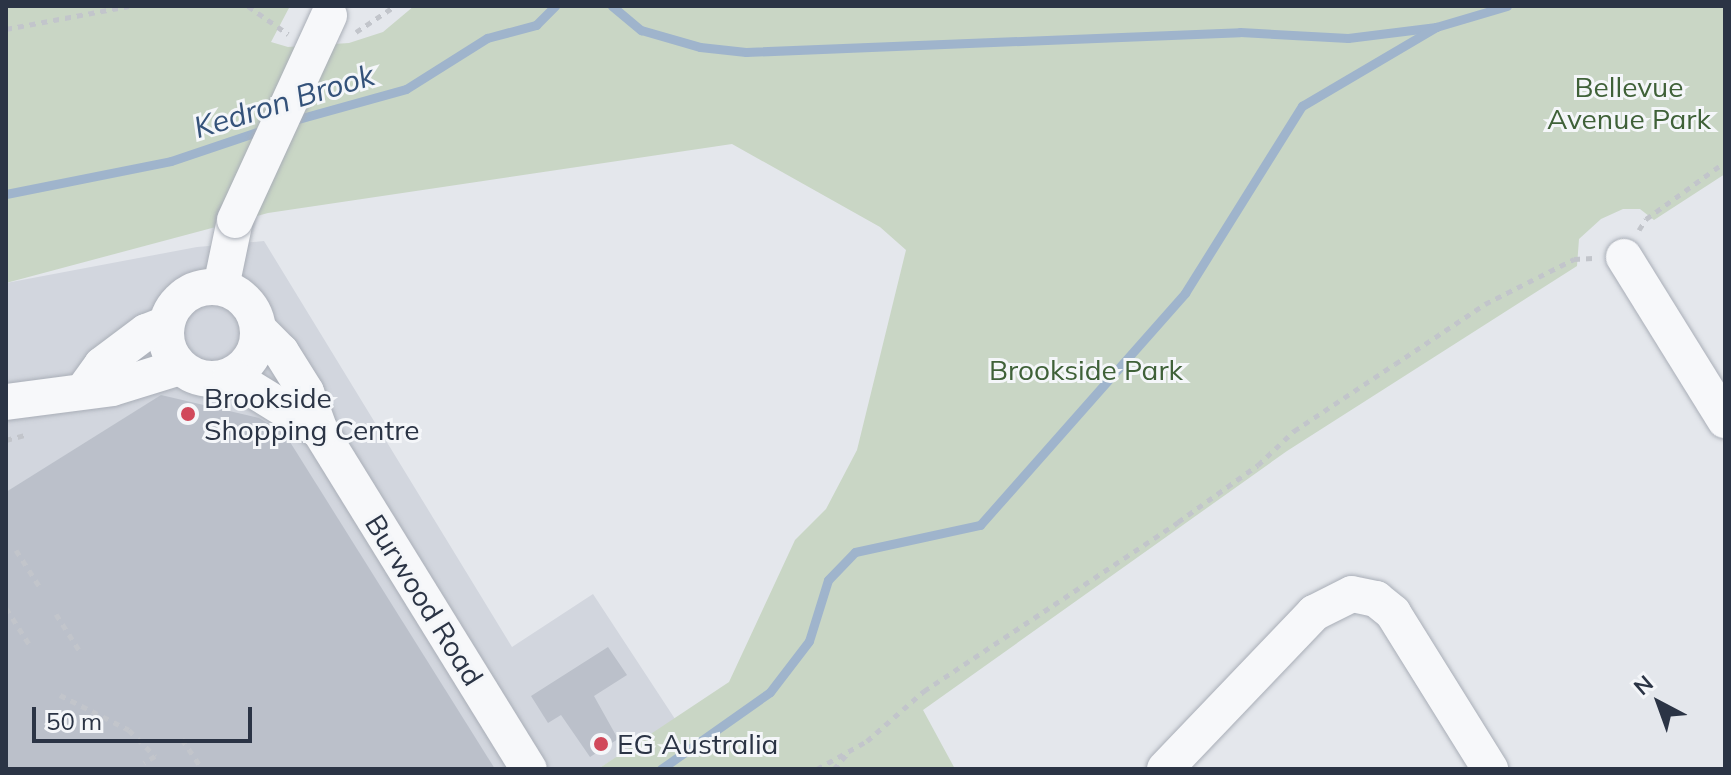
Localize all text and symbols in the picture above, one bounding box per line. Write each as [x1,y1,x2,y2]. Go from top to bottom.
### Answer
water label: Kedron Brook [189,56,379,146]
park label: Bellevue Avenue Park [1547,70,1711,136]
park label: Brookside Park [989,353,1183,387]
place label: Brookside Shopping Centre [204,381,420,447]
marker: Brookside Shopping Centre [179,405,197,423]
street label: Burwood Road [358,508,490,692]
north arrow [1619,663,1699,743]
text: N [1628,669,1659,701]
scale bar [36,691,256,741]
text: 50 m [46,706,102,736]
place label: EG Australia [617,727,778,761]
marker: EG Australia [592,735,610,753]

